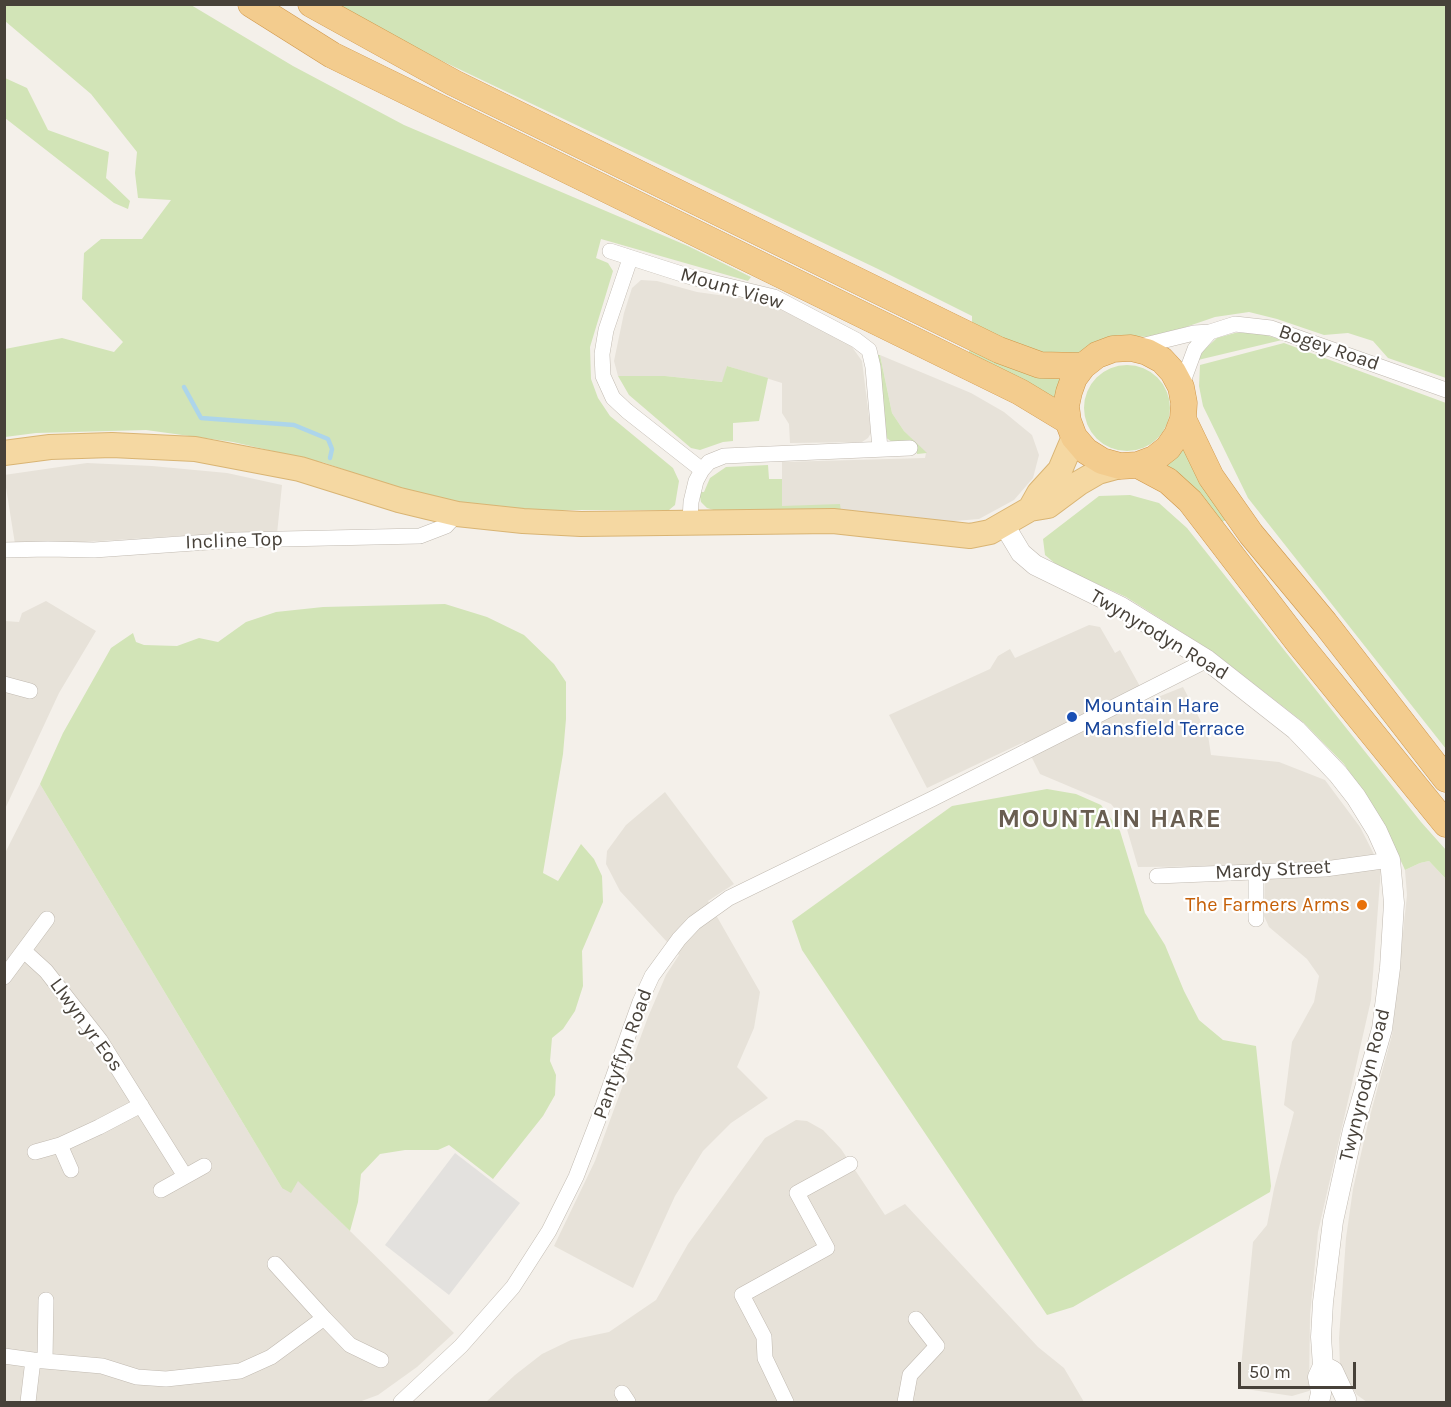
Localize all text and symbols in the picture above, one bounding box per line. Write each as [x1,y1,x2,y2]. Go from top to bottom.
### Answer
street label: Mount View [678,263,786,315]
street label: Bogey Road [1275,320,1383,376]
street label: Incline Top [185,527,283,555]
street label: Twynyrodyn Road [1086,584,1232,686]
place label: Mountain Hare Mansfield Terrace [1084,694,1245,741]
marker: Mountain Hare Mansfield Terrace [1065,710,1079,724]
district label: MOUNTAIN HARE [997,804,1223,836]
street label: Mardy Street [1214,855,1332,885]
place label: The Farmers Arms [1185,893,1350,917]
marker: The Farmers Arms [1355,898,1369,912]
street label: Llwyn yr Eos [44,974,128,1076]
street label: Pantyffyn Road [588,986,658,1122]
street label: Twynyrodyn Road [1334,1006,1396,1164]
scale bar [1241,1350,1360,1388]
text: 50 m [1249,1361,1291,1383]

